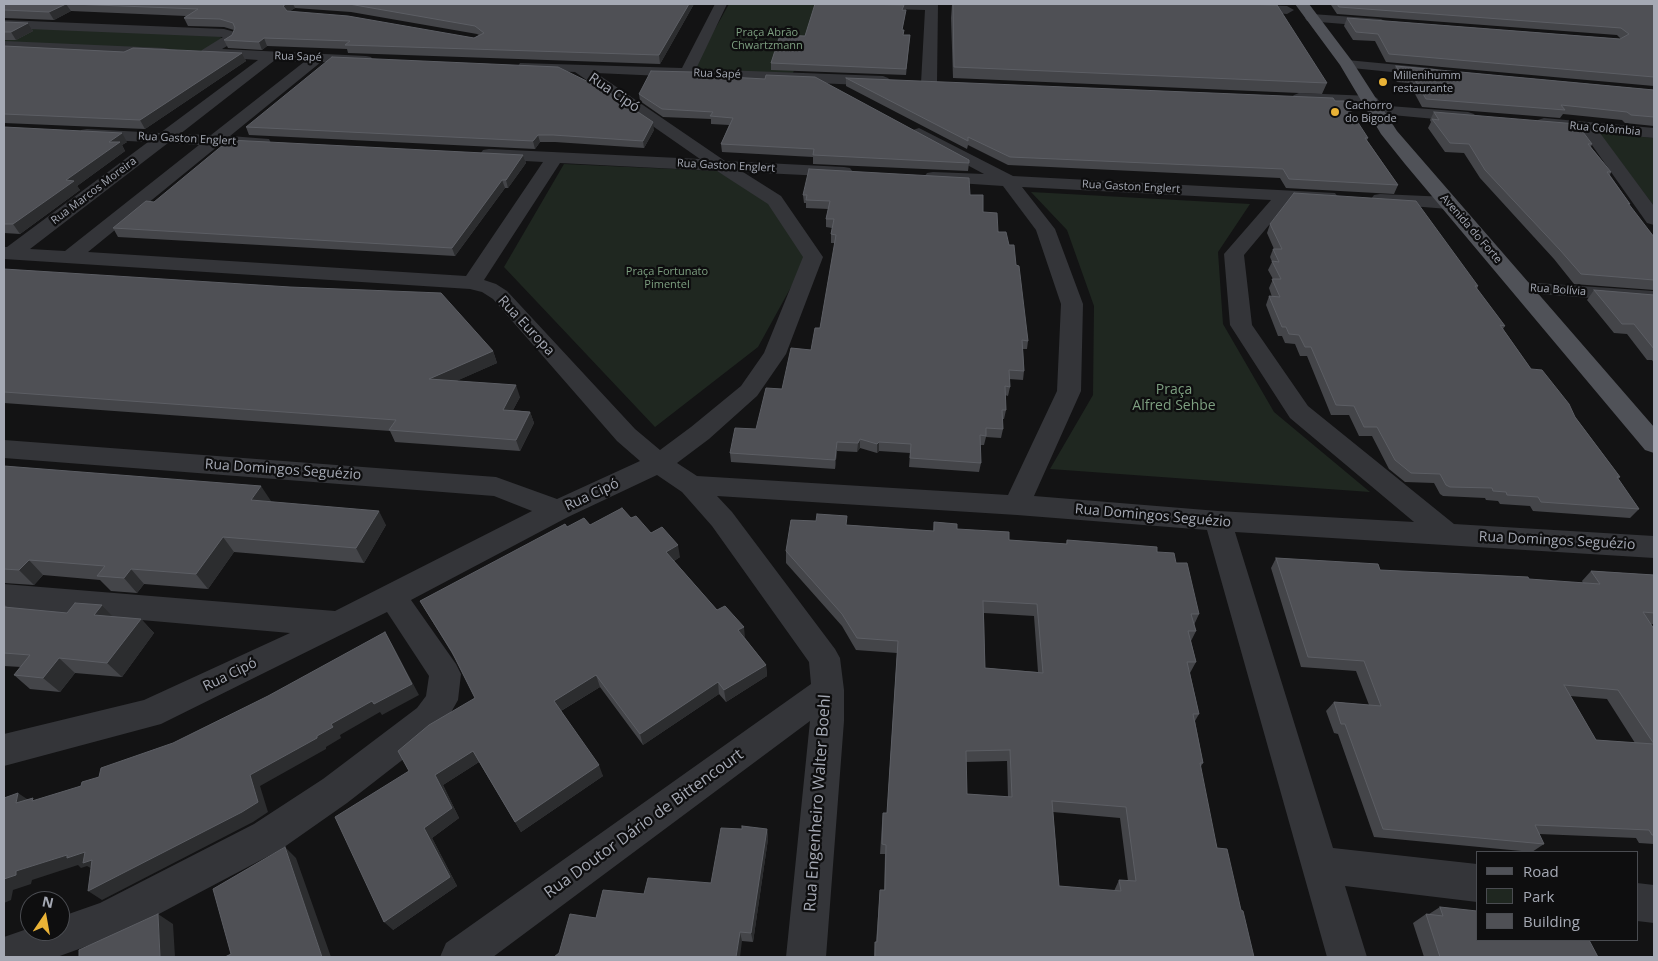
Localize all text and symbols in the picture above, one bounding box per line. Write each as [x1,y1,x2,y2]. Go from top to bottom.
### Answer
park label: Praça Abrão Chwartzmann [731,26,803,52]
street label: Rua Sapé [274,50,322,64]
street label: Rua Sapé [693,67,741,81]
place label: Millenihumm restaurante [1393,69,1461,95]
street label: Rua Cipó [585,70,643,116]
marker: Millenihumm restaurante [1377,76,1389,88]
place label: Cachorro do Bigode [1345,99,1397,125]
marker: Cachorro do Bigode [1329,106,1341,118]
street label: Rua Colômbia [1569,119,1641,139]
street label: Rua Gaston Englert [138,130,236,148]
street label: Rua Marcos Moreira [49,155,139,227]
street label: Rua Gaston Englert [677,157,775,175]
street label: Rua Gaston Englert [1082,178,1180,196]
street label: Avenida do Forte [1437,192,1505,266]
park label: Praça Fortunato Pimentel [626,265,708,291]
street label: Rua Bolívia [1530,281,1586,299]
street label: Rua Europa [494,293,558,359]
park label: Praça Alfred Sehbe [1132,382,1216,414]
street label: Rua Domingos Seguézio [204,456,362,484]
street label: Rua Cipó [562,475,622,515]
street label: Rua Domingos Seguézio [1074,501,1232,531]
street label: Rua Domingos Seguézio [1478,529,1636,553]
street label: Rua Cipó [200,655,260,695]
street label: Rua Engenheiro Walter Boehl [801,694,835,912]
street label: Rua Doutor Dário de Bittencourt [541,745,747,903]
legend [1476,851,1638,941]
text: Road [1523,861,1559,881]
text: Park [1523,886,1554,906]
north arrow [20,891,70,941]
text: N [40,891,56,912]
text: Building [1523,911,1580,931]

